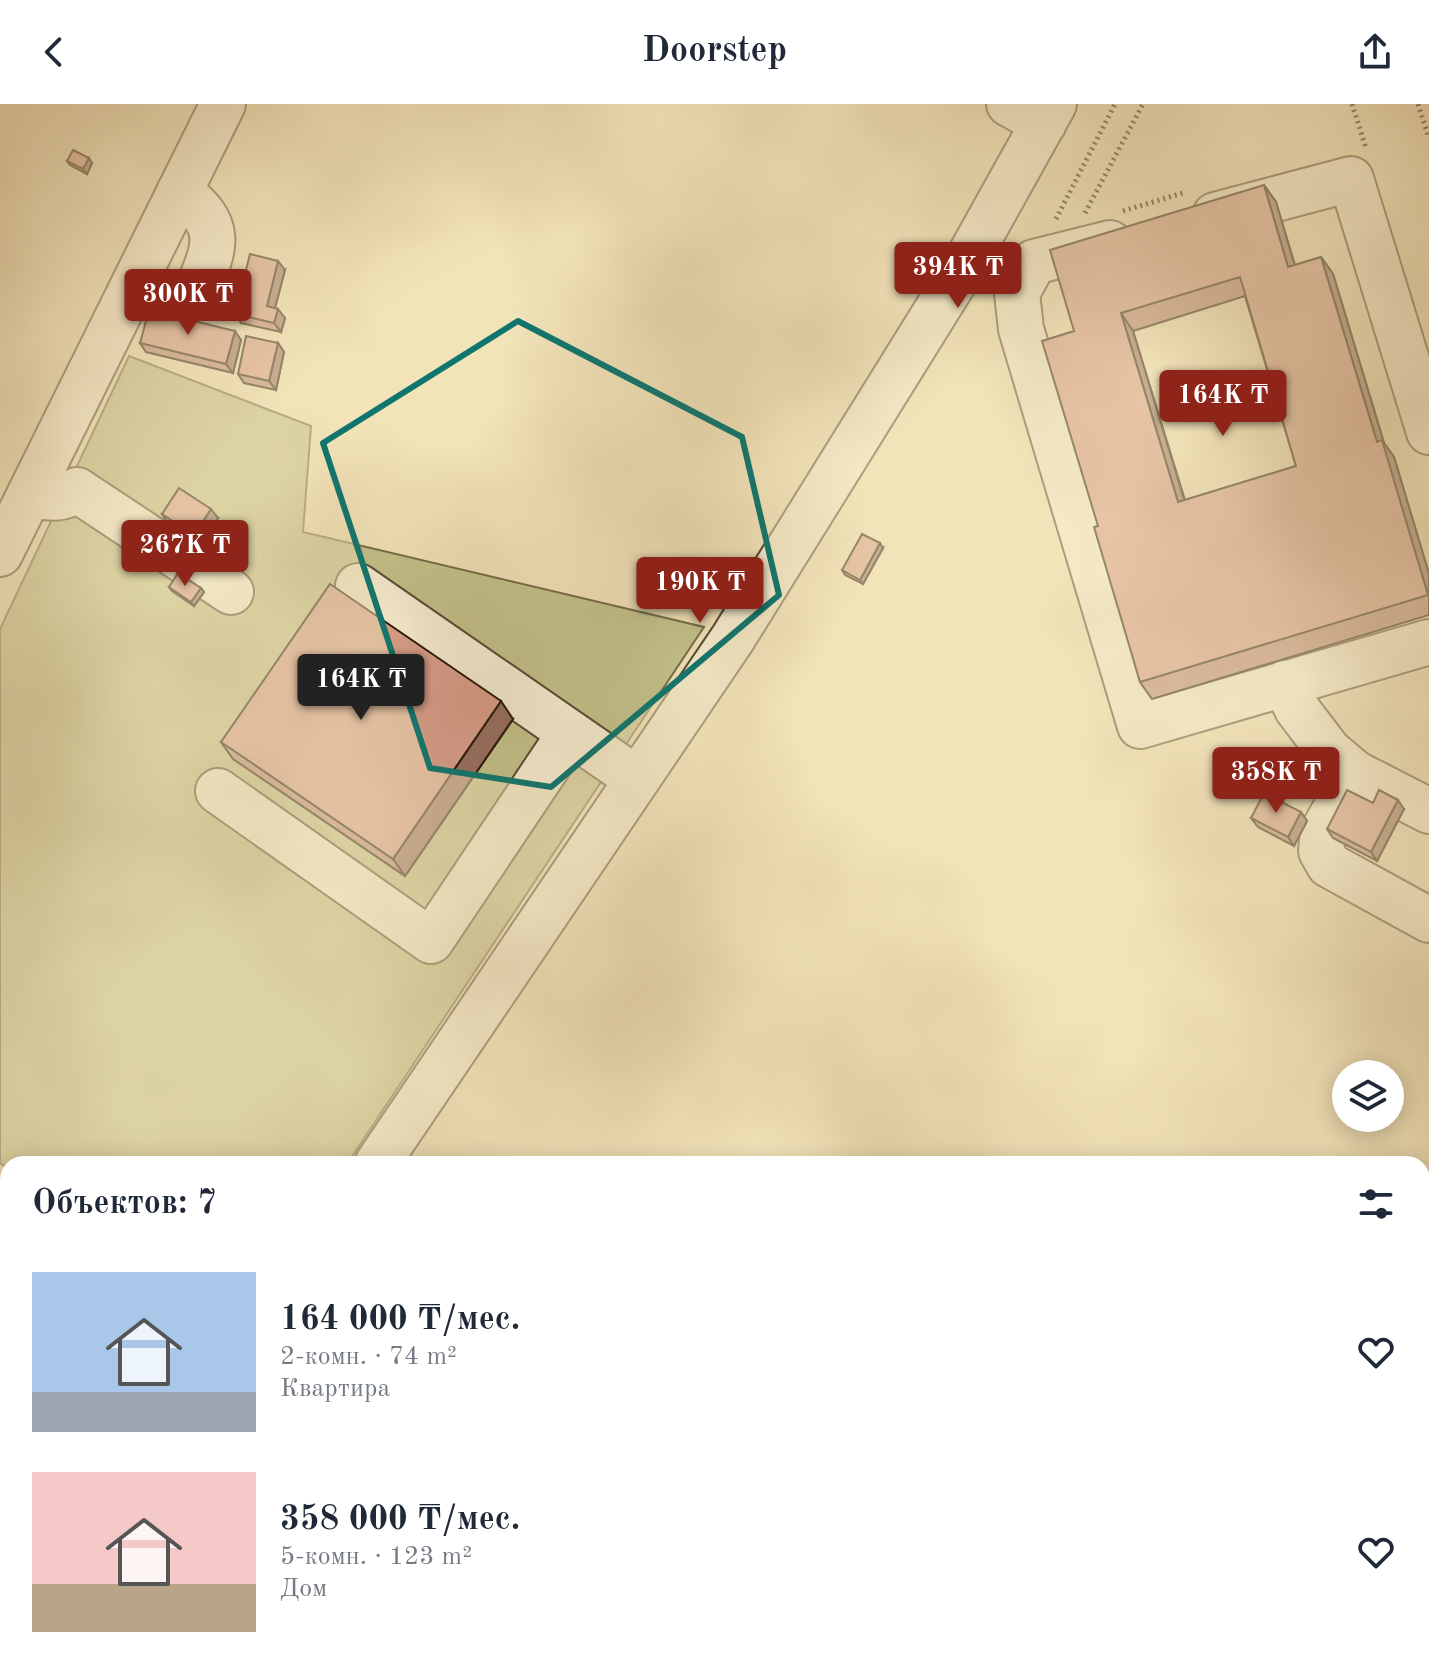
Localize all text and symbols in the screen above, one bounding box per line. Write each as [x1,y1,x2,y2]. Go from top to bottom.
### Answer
icon: back [32,30,76,74]
icon: share [1353,30,1397,74]
text: Doorstep [642,34,787,70]
pin: 394K ₸ [893,242,1023,310]
text: 394K ₸ [912,255,1004,281]
pin: 300K ₸ [123,269,253,337]
text: 300K ₸ [142,282,234,308]
pin: 164K ₸ [1158,370,1288,438]
text: 164K ₸ [1177,383,1269,409]
pin: 267K ₸ [120,520,250,588]
text: 267K ₸ [139,533,231,559]
pin: 190K ₸ [635,557,765,625]
text: 190K ₸ [654,570,746,596]
pin: 164K ₸ [296,654,426,722]
text: 164K ₸ [315,667,407,693]
pin: 358K ₸ [1211,747,1341,815]
text: 358K ₸ [1230,760,1322,786]
map controls [1332,1060,1404,1132]
button: layers [1332,1060,1404,1132]
icon: filters [1354,1182,1398,1226]
text: Объектов: 7 [32,1187,217,1221]
text: 164 000 ₸/мес. [280,1303,520,1337]
icon: home [96,1304,192,1400]
icon: heart [1354,1330,1398,1374]
text: 2-комн. · 74 m² [280,1344,457,1370]
text: Квартира [280,1376,390,1402]
text: 358 000 ₸/мес. [280,1503,520,1537]
icon: home [96,1504,192,1600]
icon: heart [1354,1530,1398,1574]
text: 5-комн. · 123 m² [280,1544,472,1570]
text: Дом [280,1576,327,1602]

